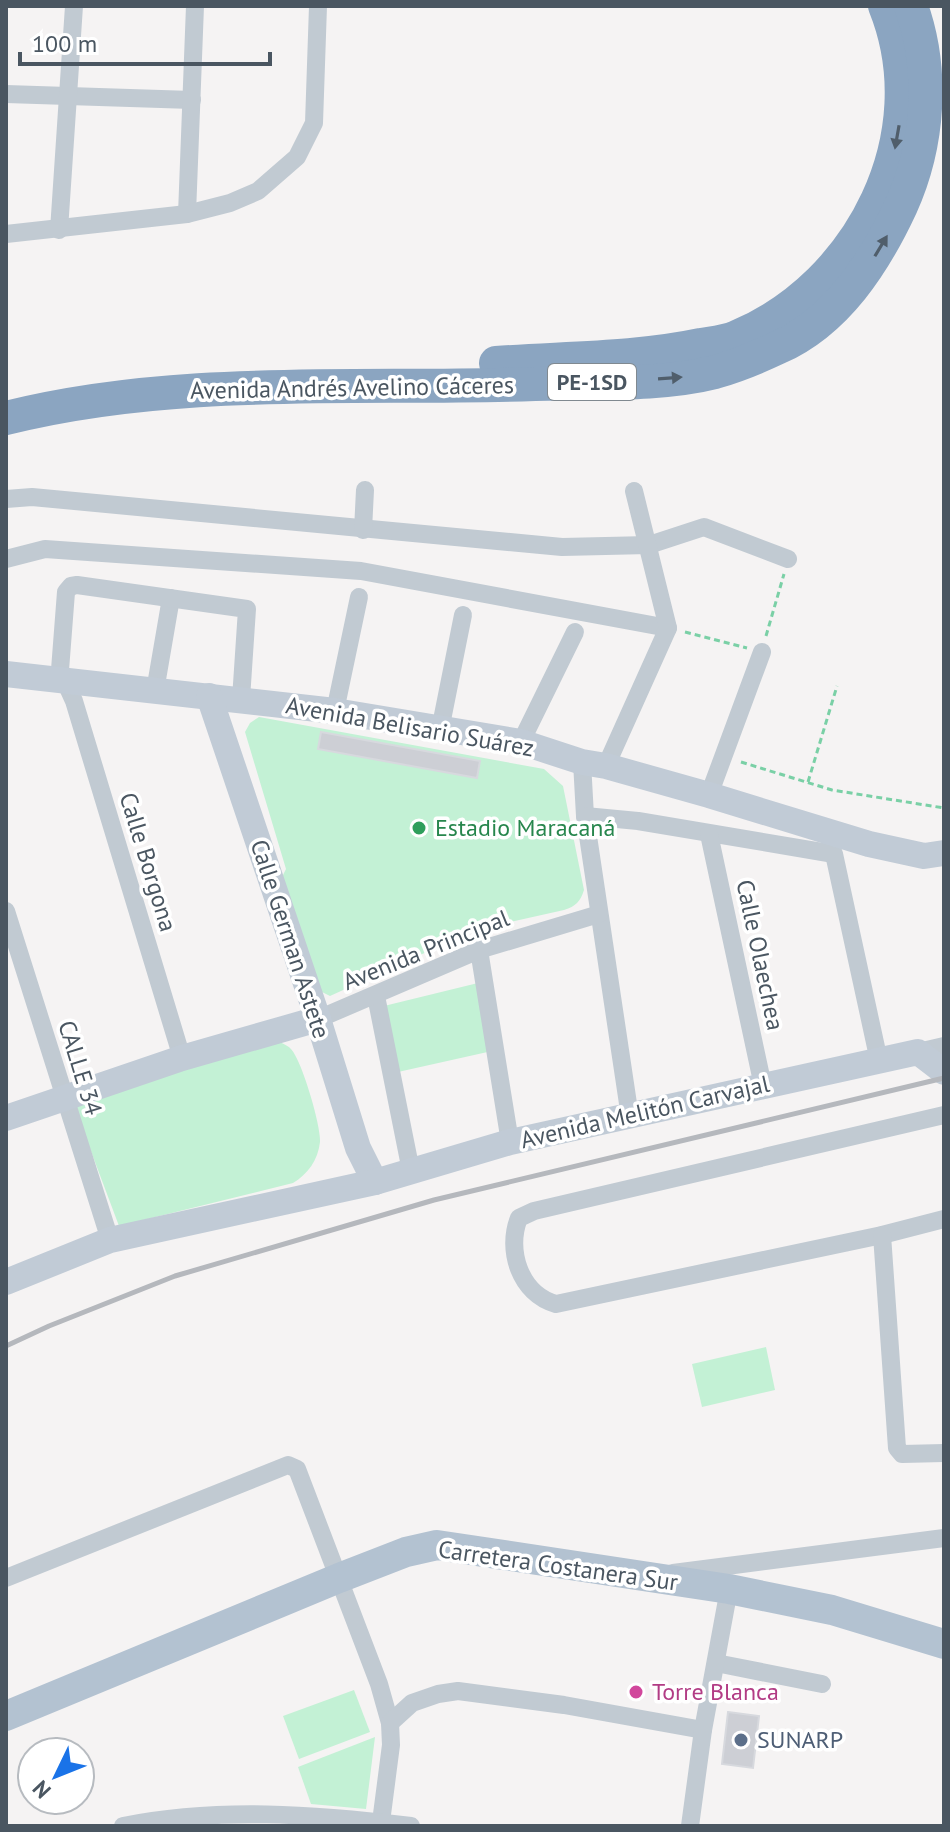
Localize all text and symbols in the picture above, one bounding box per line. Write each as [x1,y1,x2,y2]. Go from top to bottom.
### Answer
scale bar [20,16,270,66]
text: 100 m [32,28,97,59]
one-way arrow [890,125,902,150]
one-way arrow [874,235,888,257]
road number: PE-1SD [548,364,636,400]
street label: Avenida Andrés Avelino Cáceres [190,369,514,406]
one-way arrow [657,371,682,384]
street label: Avenida Belisario Suárez [284,689,537,764]
street label: Calle Borgona [113,789,184,935]
place label: Estadio Maracaná [435,812,615,843]
marker: Estadio Maracaná [410,819,428,837]
street label: Calle German Astete [244,835,337,1042]
street label: Calle Olaechea [729,877,792,1033]
street label: Avenida Principal [338,902,514,997]
street label: CALLE 34 [51,1017,110,1119]
street label: Avenida Melitón Carvajal [517,1068,772,1155]
street label: Carretera Costanera Sur [436,1533,680,1598]
place label: Torre Blanca [652,1676,779,1707]
marker: Torre Blanca [627,1683,645,1701]
place label: SUNARP [757,1724,843,1755]
marker: SUNARP [732,1731,750,1749]
north arrow [16,1736,96,1816]
text: N [26,1775,57,1804]

